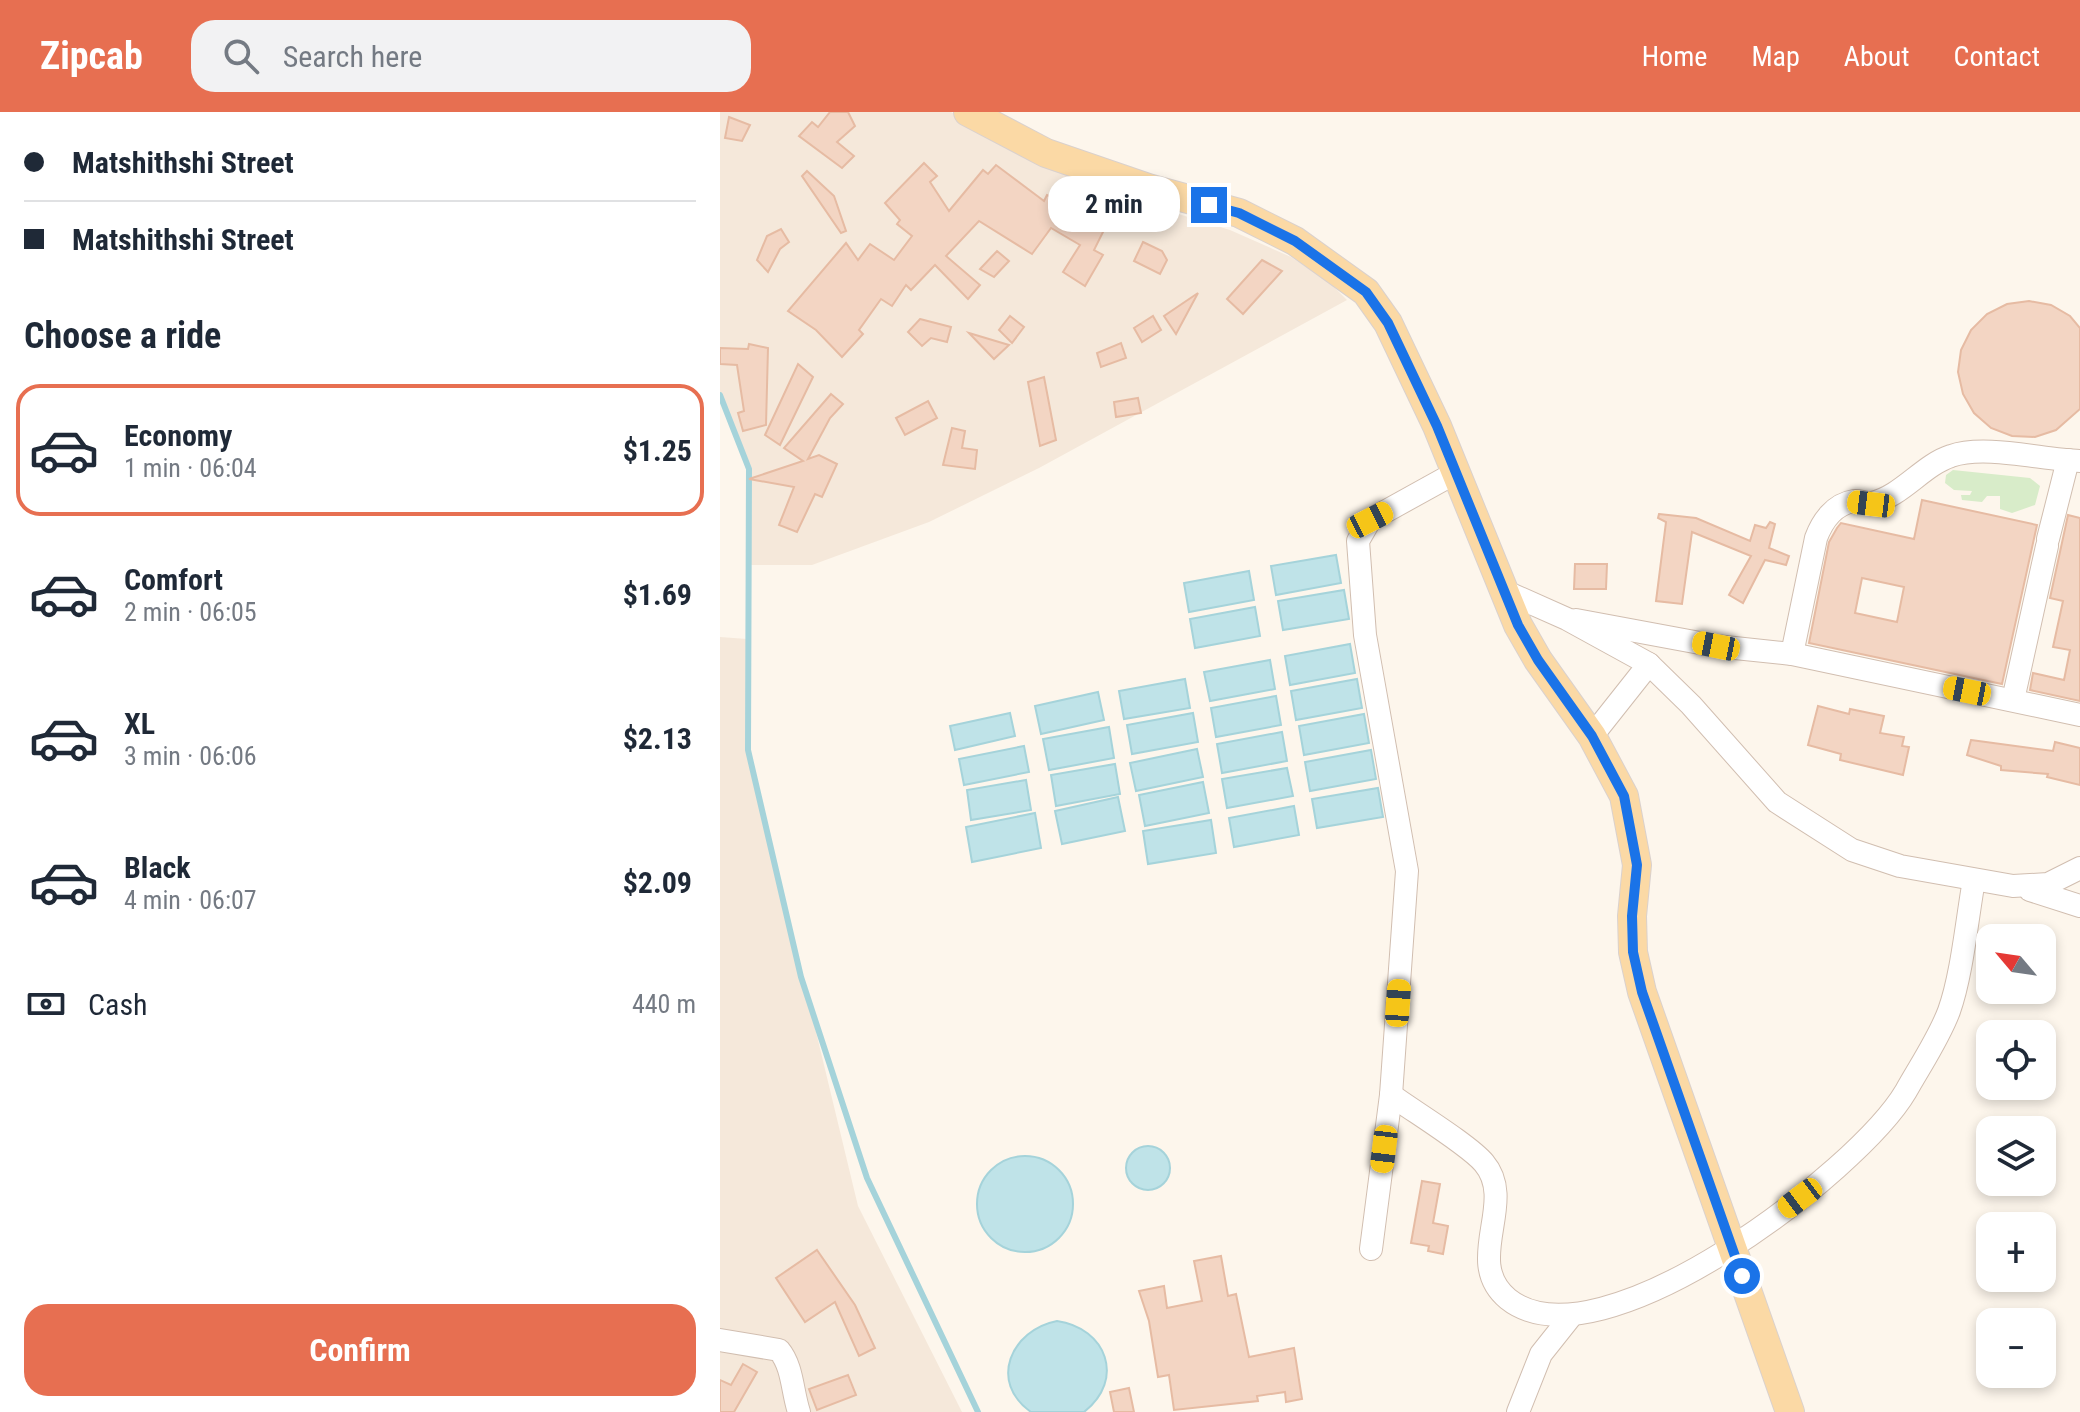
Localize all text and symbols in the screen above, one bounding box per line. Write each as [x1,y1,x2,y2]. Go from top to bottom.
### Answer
search box [191,20,751,92]
text: Zipcab [40,34,143,78]
icon: search [219,34,263,78]
text: Search here [283,39,422,74]
text: Home [1642,40,1707,73]
text: Map [1751,40,1800,73]
text: About [1844,40,1910,73]
text: Contact [1954,40,2040,73]
text: Matshithshi Street [72,145,294,180]
callout: 2 min [1049,177,1181,233]
route end [1191,187,1227,223]
text: 2 min [1085,189,1143,219]
text: Matshithshi Street [72,222,294,257]
text: Choose a ride [24,315,221,357]
icon: car [28,414,100,486]
text: Economy [124,418,232,453]
text: $1.25 [623,433,692,468]
text: 1 min · 06:04 [124,453,257,483]
car [1846,489,1896,519]
car [1343,498,1397,542]
icon: car [28,558,100,630]
text: Comfort [124,562,223,597]
text: $1.69 [623,577,692,612]
text: 2 min · 06:05 [124,597,257,627]
car [1690,630,1742,662]
car [1941,675,1993,707]
icon: car [28,702,100,774]
text: XL [124,706,155,741]
text: $2.13 [623,721,692,756]
text: 3 min · 06:06 [124,741,257,771]
icon: car [28,846,100,918]
text: Black [124,850,191,885]
text: $2.09 [623,865,692,900]
text: 4 min · 06:07 [124,885,257,915]
north arrow [1976,924,2056,1004]
map controls [1976,924,2056,1388]
car [1384,978,1412,1028]
icon: cash [24,982,68,1026]
text: Cash [88,987,148,1022]
text: 440 m [632,989,696,1019]
button: locate [1976,1020,2056,1100]
button: layers [1976,1116,2056,1196]
car [1369,1124,1399,1174]
car [1774,1174,1826,1222]
button: + [1976,1212,2056,1292]
route start [1724,1258,1760,1294]
button: Confirm [24,1304,696,1396]
button: − [1976,1308,2056,1388]

